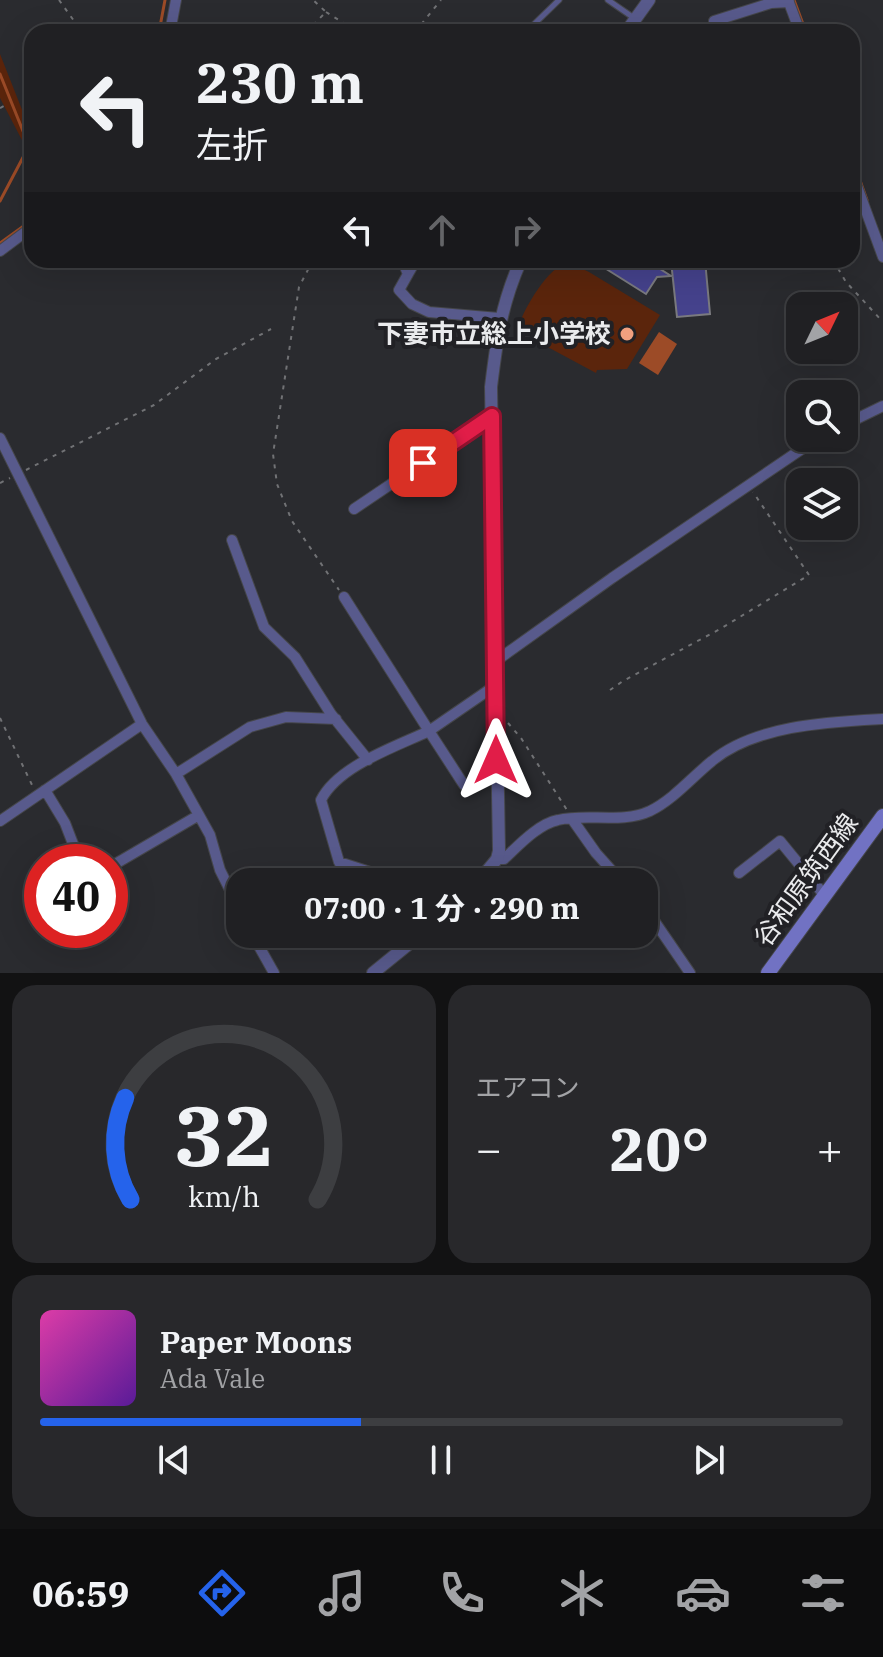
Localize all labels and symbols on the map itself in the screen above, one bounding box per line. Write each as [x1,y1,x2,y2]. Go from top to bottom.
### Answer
north arrow [786,292,858,364]
place label: 下妻市立総上小学校 [377,316,611,350]
marker: 下妻市立総上小学校 [618,325,636,343]
pin [389,429,457,497]
position arrow [454,718,538,802]
street label: 谷和原筑西線 [746,806,865,953]
speed limit sign: 40 [24,844,128,948]

